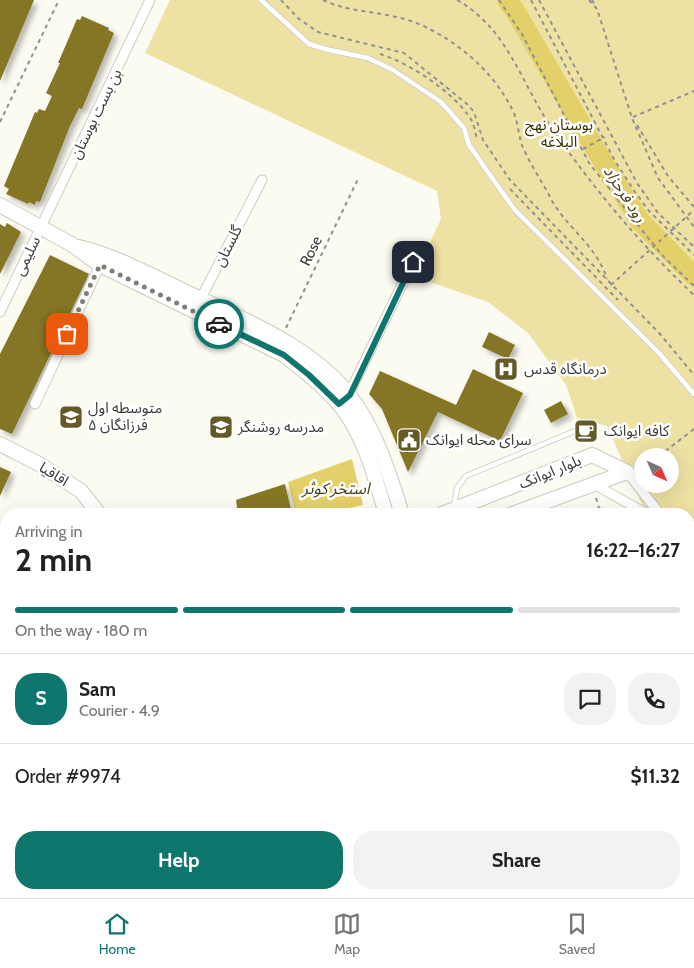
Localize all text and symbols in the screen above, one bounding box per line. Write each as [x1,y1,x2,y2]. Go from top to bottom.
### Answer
street label: بن بست بوستان [66,66,126,162]
park label: بوستان نهج البلاغه [525,116,593,151]
water label: رود فرحزاد [600,162,650,226]
street label: گلستان [210,222,246,270]
street label: سلیمی [10,233,44,279]
street label: Rose [296,233,326,269]
pin [392,241,434,283]
icon: home [399,248,427,276]
courier [194,299,244,349]
icon: car [205,310,233,338]
pin [46,313,88,355]
icon: bag [53,320,81,348]
hospital icon: درمانگاه قدس [493,356,519,382]
place label: درمانگاه قدس [524,360,607,378]
place label: متوسطه اول فرزانگان ۵ [88,399,162,434]
school or university icon: متوسطه اول فرزانگان ۵ [58,404,84,430]
school or university icon: مدرسه روشنگر [208,414,234,440]
place label: مدرسه روشنگر [237,418,324,436]
cafe icon: کافه ایوانک [573,418,599,444]
place label: کافه ایوانک [604,422,670,440]
public building icon: سرای محله ایوانک [396,427,422,453]
place label: سرای محله ایوانک [426,431,532,449]
north arrow [634,448,679,492]
map controls [634,448,679,493]
street label: بلوار ایوانک [516,451,584,493]
street label: اقاقیا [36,458,72,490]
water label: استخر کوثر [300,479,372,498]
text: Arriving in [15,522,82,541]
text: 16:22–16:27 [586,539,680,562]
text: 2 min [15,540,92,579]
text: On the way · 180 m [15,621,147,640]
button: chat [564,673,616,725]
button: phone [628,673,680,725]
text: Sam [79,678,116,701]
text: S [35,687,47,710]
text: Courier · 4.9 [79,701,160,720]
text: Order #9974 [15,765,121,788]
text: $11.32 [630,765,680,788]
button: Help [15,831,343,889]
button: Share [353,831,680,889]
tab: Home [99,910,136,958]
tab: Map [333,910,361,958]
tab: Saved [559,910,595,958]

